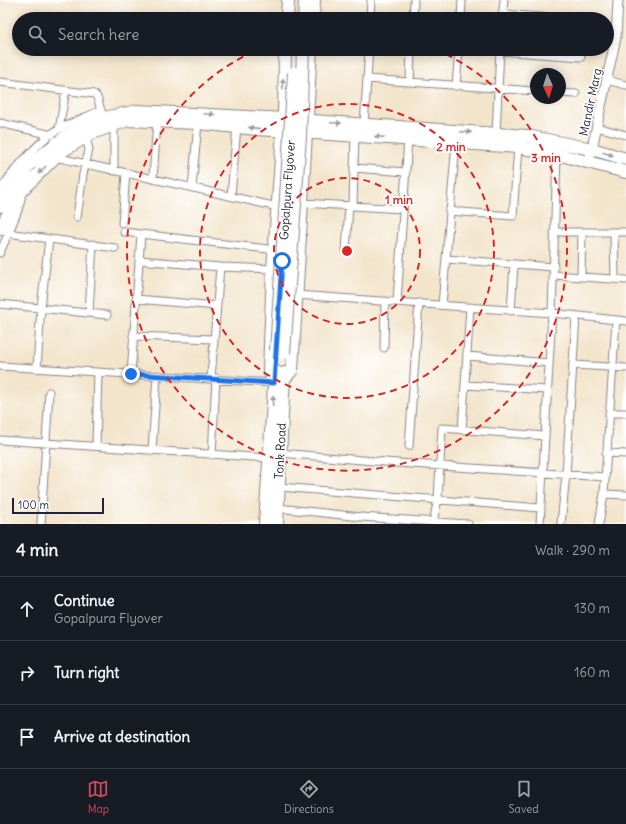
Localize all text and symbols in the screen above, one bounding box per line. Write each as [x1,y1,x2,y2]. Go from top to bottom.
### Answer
search box [12,12,614,56]
icon: search [26,23,48,45]
text: Search here [58,25,139,44]
street label: Mandir Marg [576,67,604,137]
north arrow [530,68,566,104]
one-way arrow [280,78,287,90]
one-way arrow [203,111,215,118]
one-way arrow [330,120,342,127]
one-way arrow [248,125,260,132]
one-way arrow [460,128,472,135]
one-way arrow [374,133,386,140]
street label: Gopalpura Flyover [276,139,298,241]
text: 2 min [436,139,466,154]
text: 3 min [531,150,561,165]
one-way arrow [602,151,614,157]
one-way arrow [37,165,47,175]
text: 1 min [385,192,413,207]
centre of rings [340,244,354,258]
route start [273,252,291,270]
route end [122,365,140,383]
one-way arrow [269,395,276,407]
street label: Tonk Road [271,422,289,480]
scale bar [12,496,104,515]
text: 100 m [18,498,49,512]
text: 4 min [16,539,58,561]
text: Walk · 290 m [535,542,610,559]
text: Continue [54,591,115,610]
icon: ahead [16,598,38,620]
text: 130 m [574,600,610,617]
text: Gopalpura Flyover [54,610,163,627]
icon: right [16,662,38,684]
text: Turn right [54,663,119,682]
text: 160 m [574,664,610,681]
icon: arrive [16,726,38,748]
text: Arrive at destination [54,727,190,746]
tab: Map [87,778,109,816]
tab: Directions [284,778,334,816]
tab: Saved [508,778,539,816]

